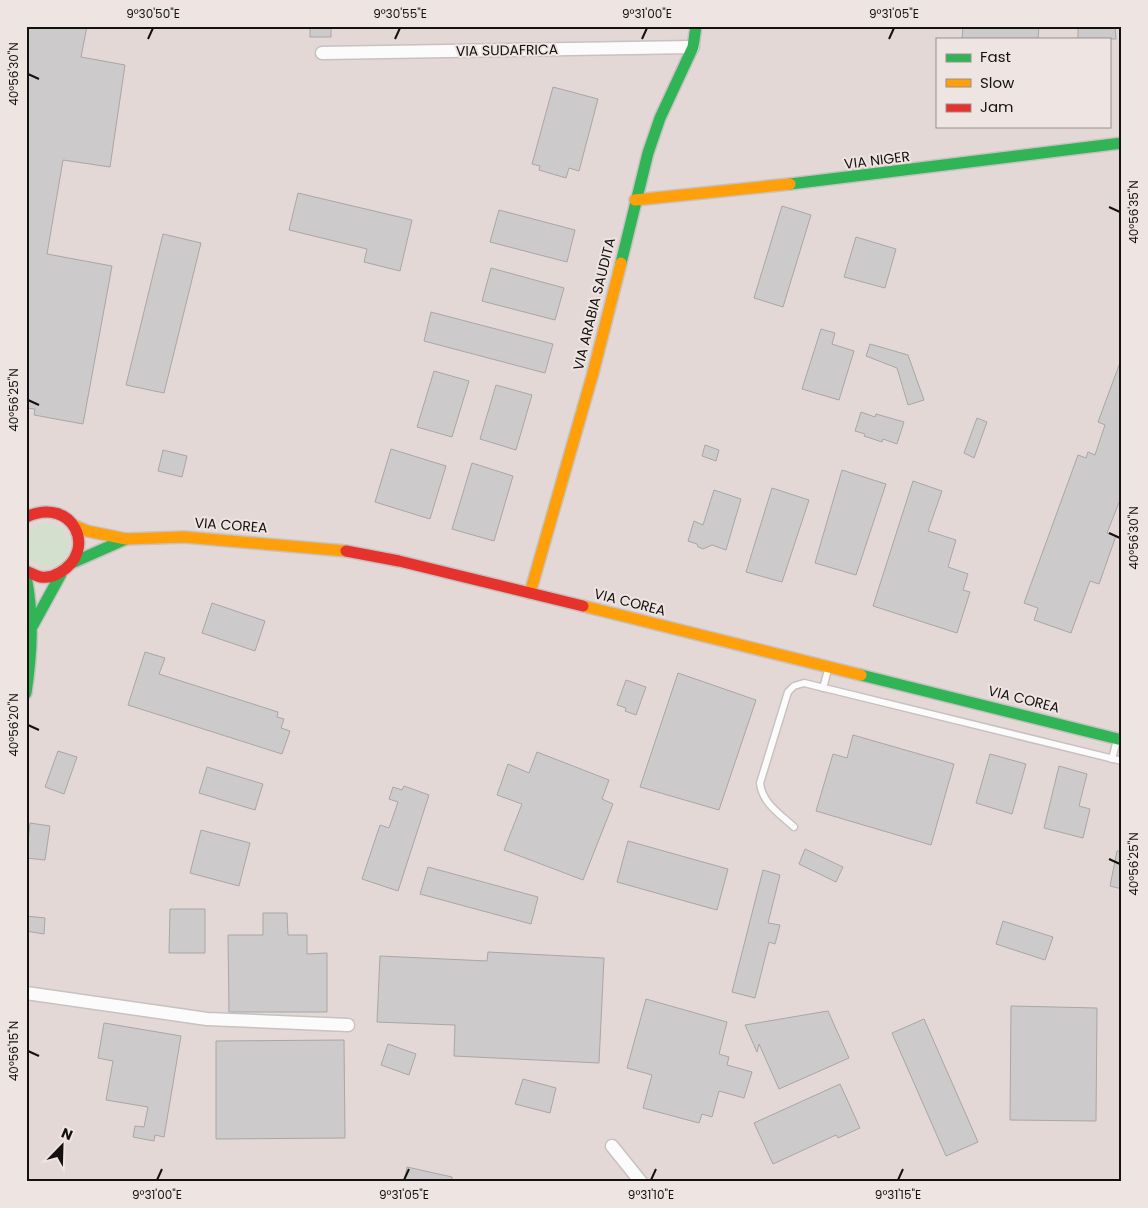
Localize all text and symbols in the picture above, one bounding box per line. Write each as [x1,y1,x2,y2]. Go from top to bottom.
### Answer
text: 9°30'50"E [126,5,180,22]
text: 9°30'55"E [373,5,427,22]
text: 9°31'00"E [622,5,672,22]
text: 9°31'05"E [869,5,919,22]
legend [936,38,1110,128]
street label: VIA SUDAFRICA [456,39,558,61]
text: 40°56'30"N [5,42,22,106]
text: Fast [980,46,1011,67]
text: Slow [980,72,1015,93]
text: Jam [980,96,1014,117]
street label: VIA NIGER [843,146,911,174]
text: 40°56'35"N [1125,180,1142,244]
street label: VIA ARABIA SAUDITA [568,236,620,372]
text: 40°56'25"N [5,368,22,432]
text: 40°56'30"N [1125,506,1142,570]
street label: VIA COREA [194,512,268,538]
street label: VIA COREA [592,583,668,621]
street label: VIA COREA [986,680,1062,718]
text: 40°56'20"N [5,693,22,757]
text: 40°56'25"N [1125,832,1142,896]
text: 40°56'15"N [5,1021,22,1081]
north arrow [38,1120,88,1170]
text: N [58,1123,76,1145]
text: 9°31'00"E [132,1186,182,1203]
text: 9°31'05"E [379,1186,429,1203]
text: 9°31'10"E [628,1186,674,1203]
text: 9°31'15"E [875,1186,921,1203]

